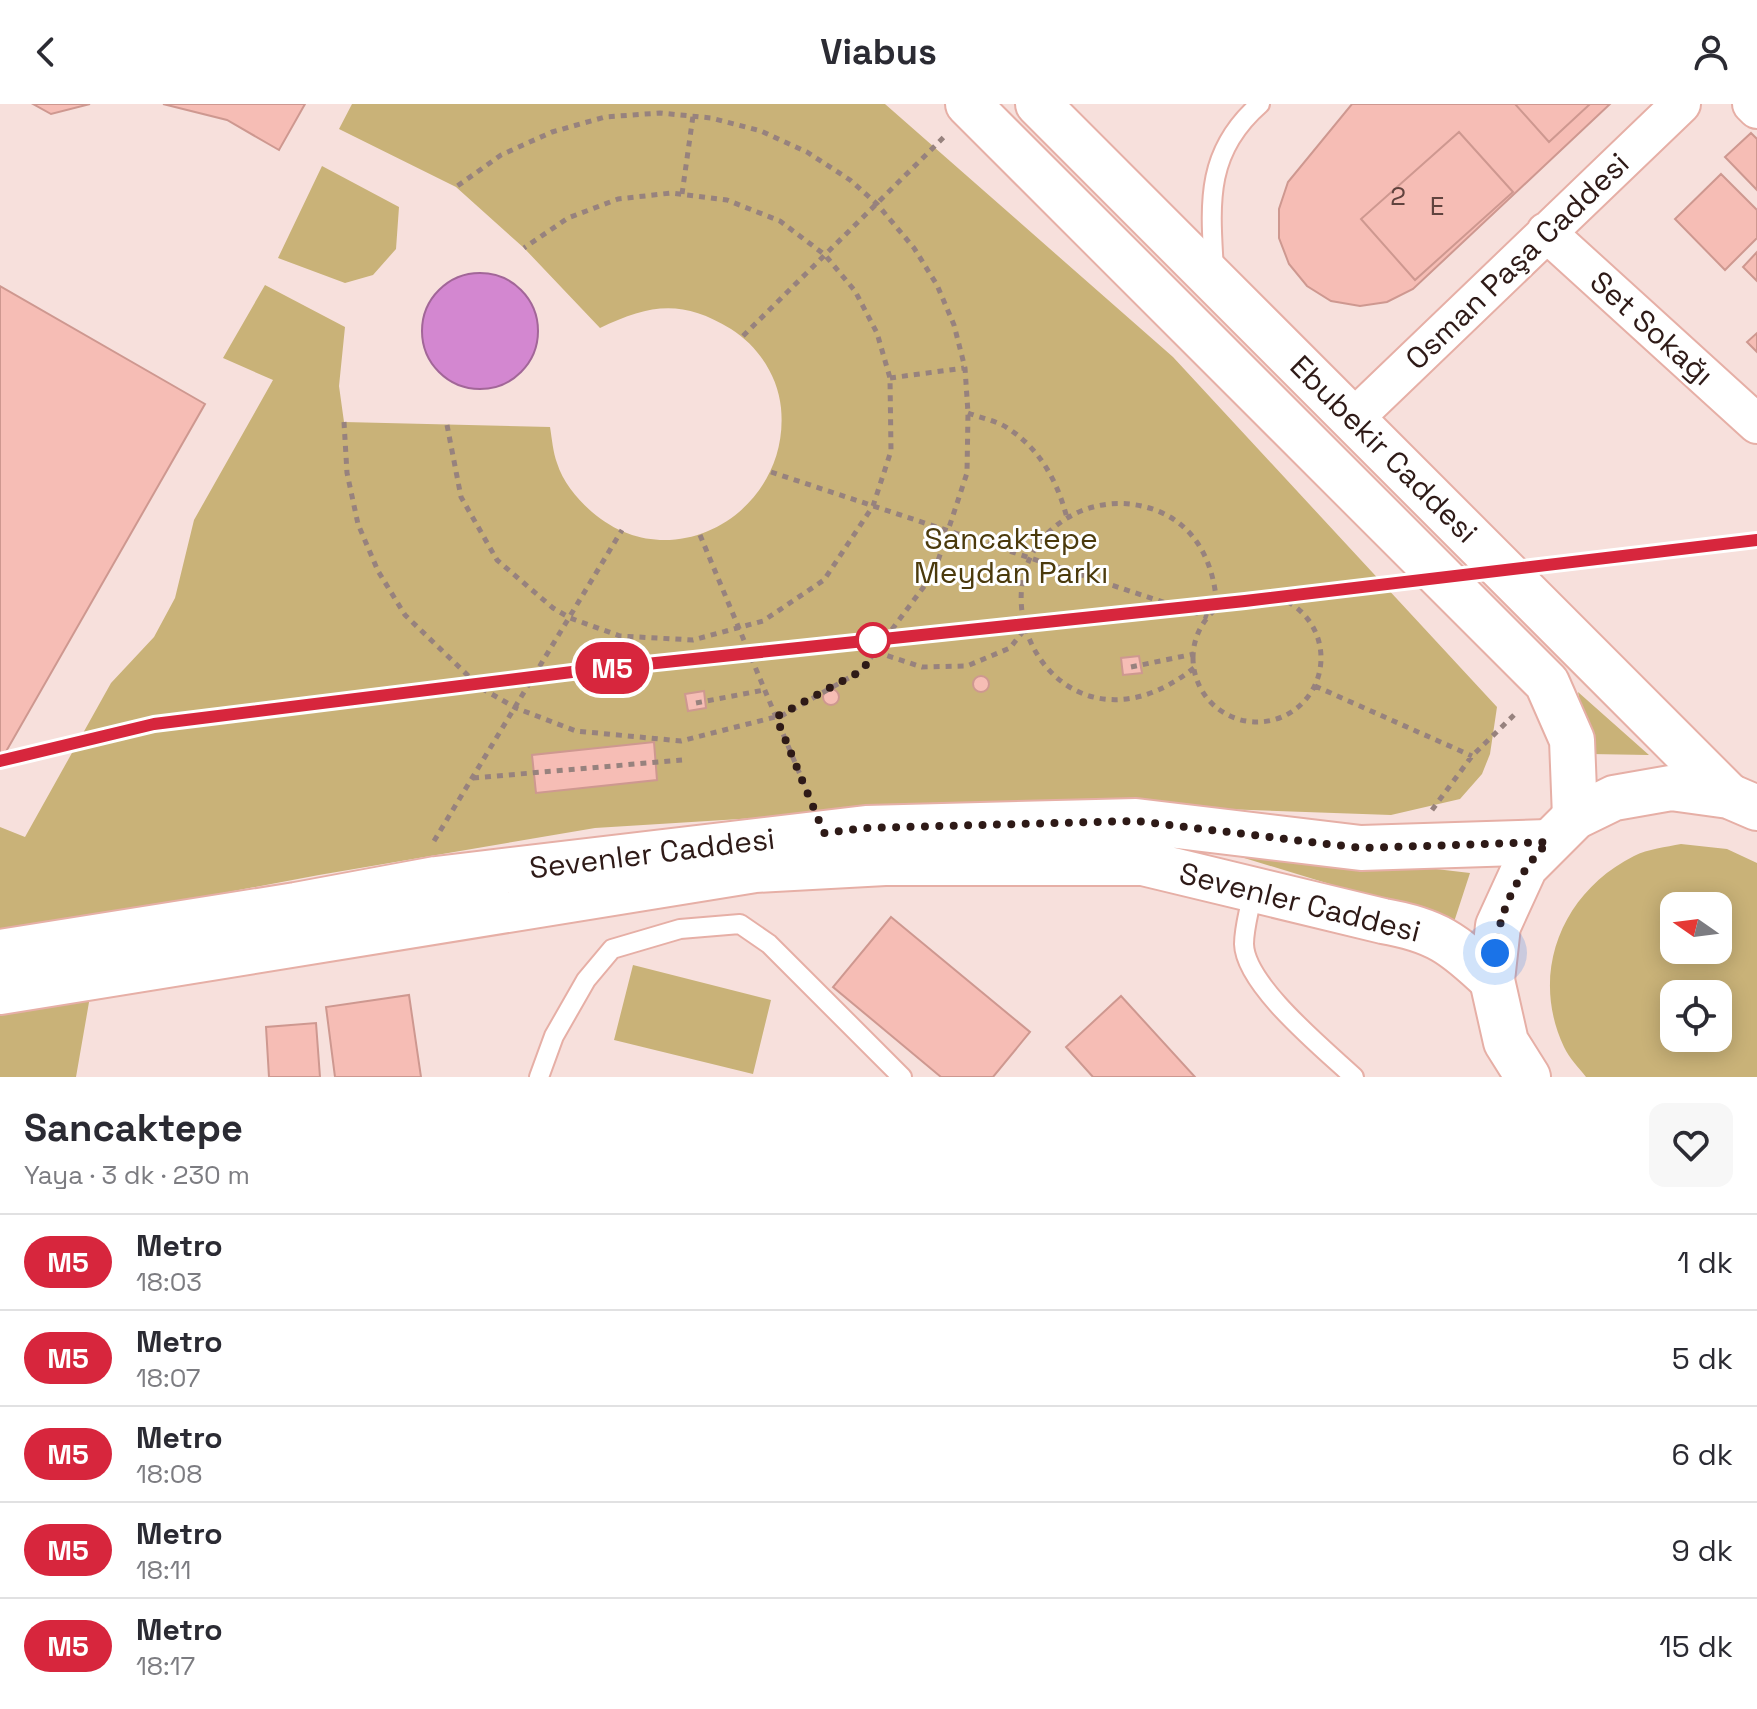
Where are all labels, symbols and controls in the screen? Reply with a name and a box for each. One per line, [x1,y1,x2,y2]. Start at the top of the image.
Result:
text: Viabus [820,29,937,75]
icon: back [24,30,68,74]
icon: person [1689,30,1733,74]
street label: Osman Paşa Caddesi [1397,144,1637,378]
house number: 2 [1390,179,1406,213]
house number: E [1430,189,1444,223]
street label: Set Sokağı [1582,262,1722,394]
street label: Ebubekir Caddesi [1282,347,1486,551]
park label: Sancaktepe Meydan Parkı [914,519,1108,592]
unlabelled marker [856,623,890,657]
line badge: M5 [576,642,648,694]
text: M5 [591,650,633,686]
street label: Sevenler Caddesi [527,819,777,887]
street label: Sevenler Caddesi [1175,853,1425,951]
north arrow [1660,892,1732,964]
map controls [1660,892,1732,1052]
your location [1475,933,1515,973]
button: locate [1660,980,1732,1052]
button: heart [1649,1103,1733,1187]
text: Sancaktepe [24,1104,243,1152]
text: Yaya · 3 dk · 230 m [24,1158,250,1192]
text: Metro [136,1226,223,1265]
text: 1 dk [1677,1243,1733,1282]
text: M5 [47,1244,89,1280]
text: 18:03 [136,1265,202,1299]
text: Metro [136,1322,223,1361]
text: 5 dk [1672,1339,1733,1378]
text: M5 [47,1340,89,1376]
text: 18:07 [136,1361,201,1395]
text: Metro [136,1418,223,1457]
text: 6 dk [1671,1435,1733,1474]
text: M5 [47,1436,89,1472]
text: 18:08 [136,1457,203,1491]
text: Metro [136,1514,223,1553]
text: 9 dk [1671,1531,1733,1570]
text: M5 [47,1532,89,1568]
text: 18:11 [136,1553,191,1587]
text: Metro [136,1610,223,1649]
text: 15 dk [1659,1627,1733,1666]
text: M5 [47,1628,89,1664]
text: 18:17 [136,1649,195,1683]

